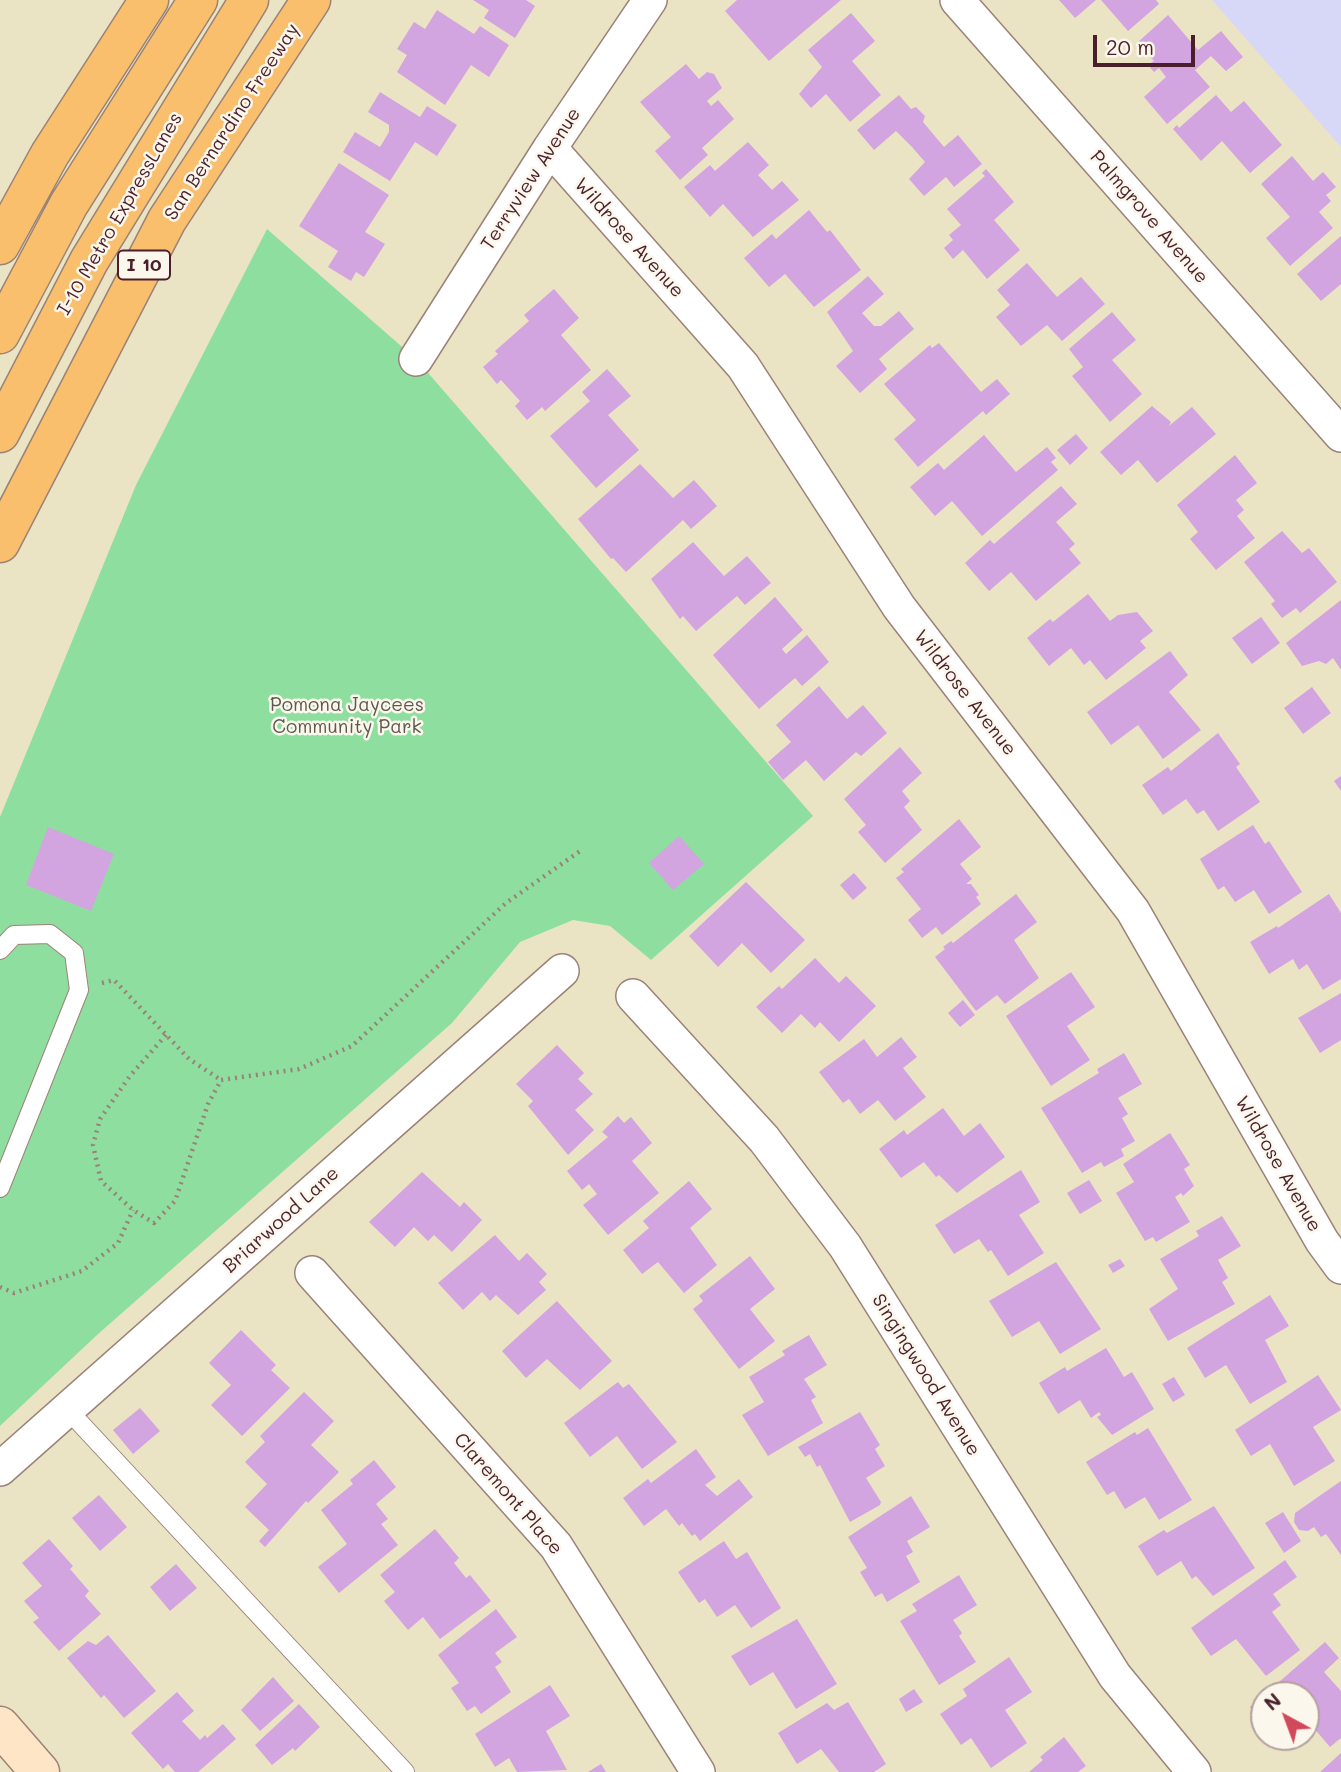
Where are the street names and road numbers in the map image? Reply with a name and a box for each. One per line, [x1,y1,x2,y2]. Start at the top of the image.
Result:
street label: San Bernardino Freeway [160,19,304,225]
street label: Terryview Avenue [476,103,586,255]
street label: I-10 Metro ExpressLanes [53,109,187,319]
street label: Palmgrove Avenue [1085,146,1213,288]
street label: Wildrose Avenue [569,174,689,302]
road number: I 10 [118,250,170,279]
street label: Wildrose Avenue [909,626,1021,760]
street label: Wildrose Avenue [1230,1092,1326,1236]
street label: Briarwood Lane [218,1162,344,1278]
street label: Singingwood Avenue [867,1290,985,1460]
street label: Claremont Place [449,1428,567,1560]

